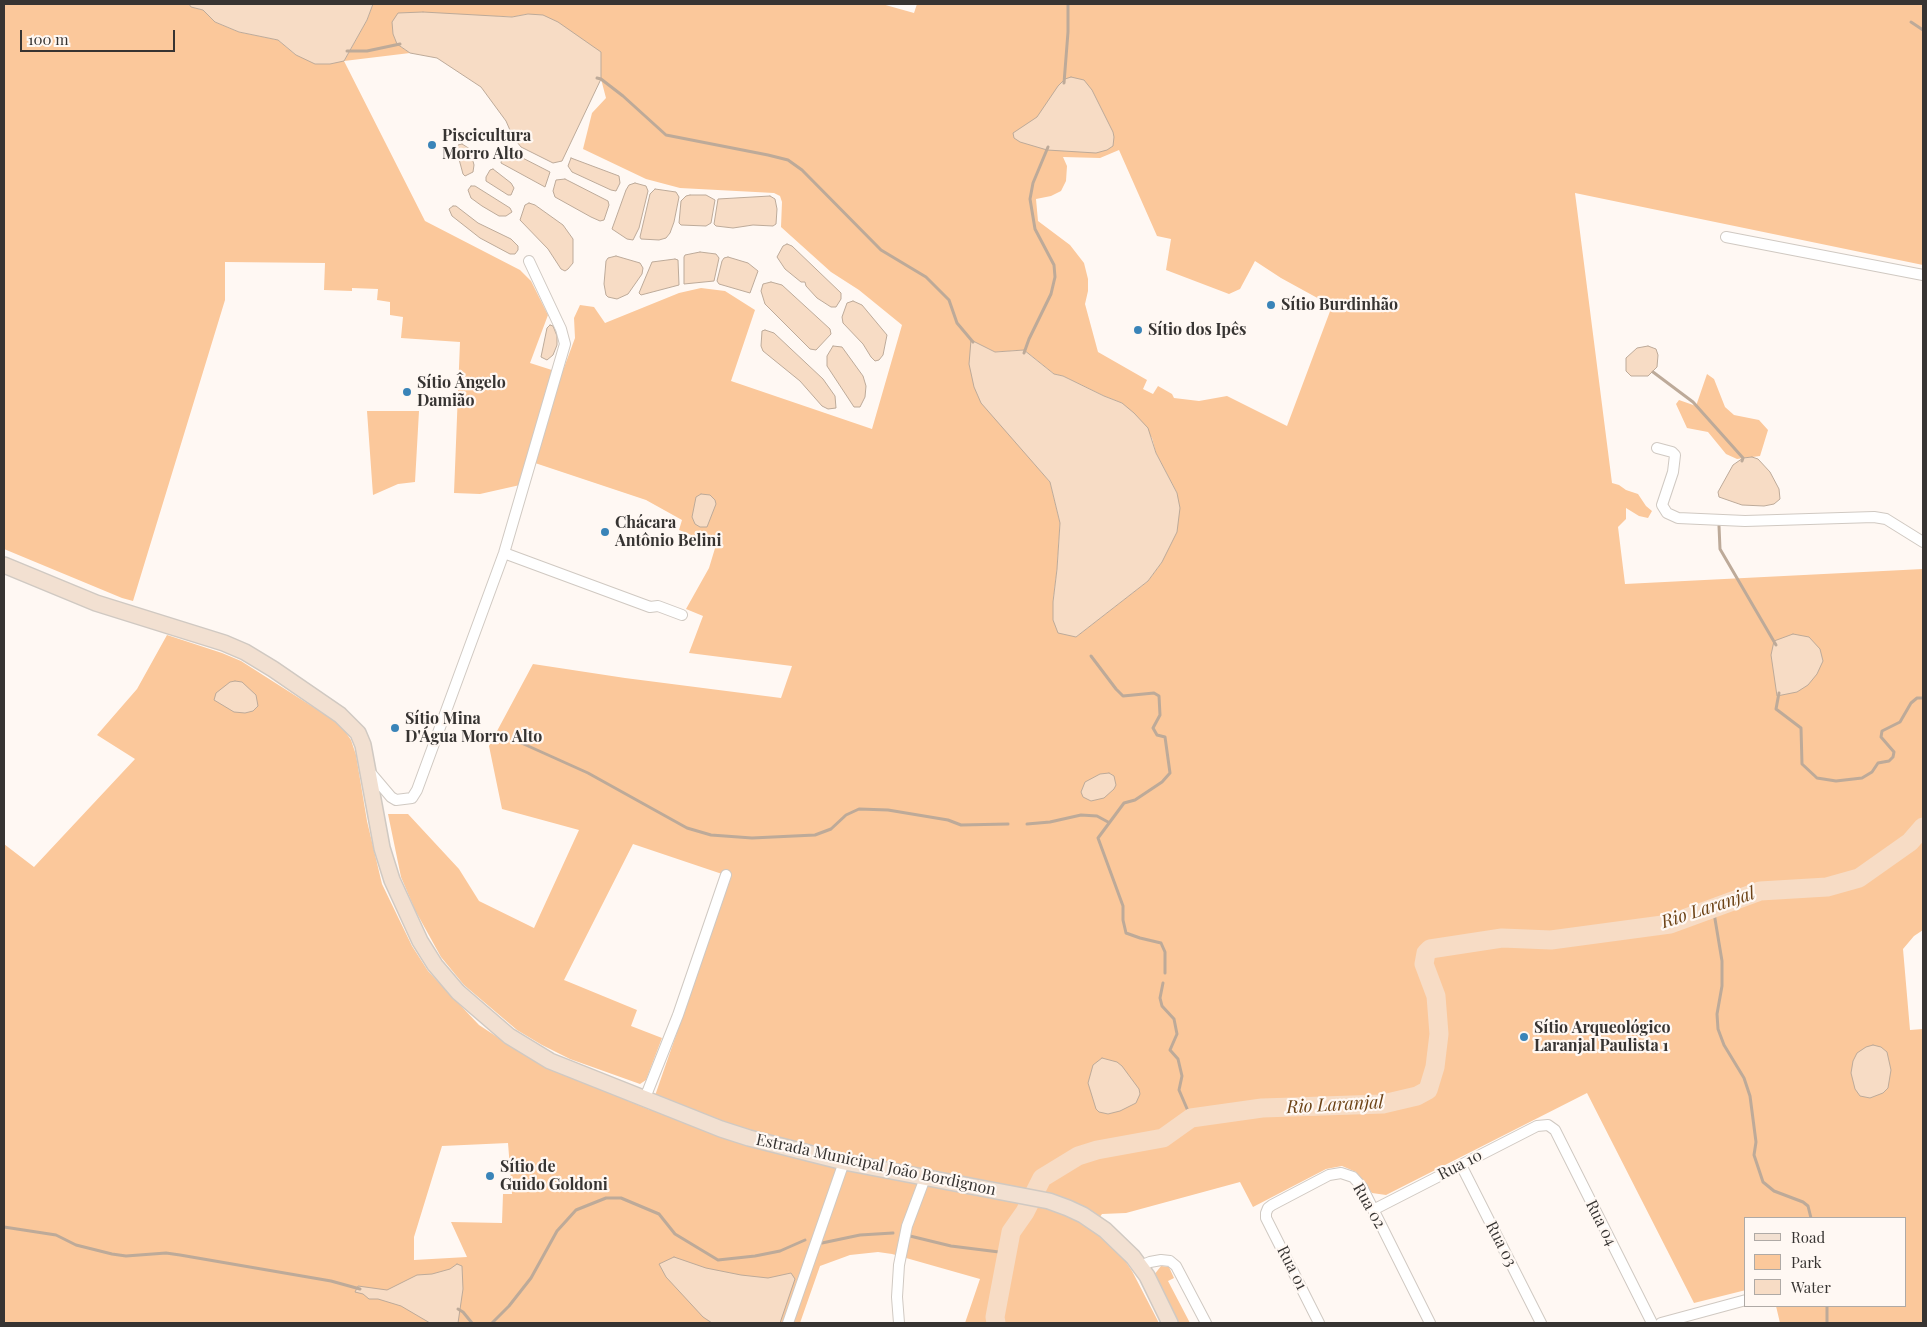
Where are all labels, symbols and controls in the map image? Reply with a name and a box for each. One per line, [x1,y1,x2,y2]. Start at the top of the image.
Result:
scale bar [22,20,178,52]
text: 100 m [28,29,69,49]
place label: Piscicultura Morro Alto [442,126,531,164]
marker: Piscicultura Morro Alto [426,139,438,151]
place label: Sítio Burdinhão [1281,295,1398,315]
marker: Sítio Burdinhão [1265,299,1277,311]
place label: Sítio dos Ipês [1148,320,1246,340]
marker: Sítio dos Ipês [1132,324,1144,336]
place label: Sítio Ângelo Damião [417,373,506,411]
marker: Sítio Ângelo Damião [401,386,413,398]
place label: Chácara Antônio Belini [615,513,721,551]
marker: Chácara Antônio Belini [599,526,611,538]
place label: Sítio Mina D'Água Morro Alto [405,709,542,747]
marker: Sítio Mina D'Água Morro Alto [389,722,401,734]
water label: Rio Laranjal [1658,883,1758,933]
place label: Sítio Arqueológico Laranjal Paulista 1 [1534,1018,1670,1056]
marker: Sítio Arqueológico Laranjal Paulista 1 [1518,1031,1530,1043]
water label: Rio Laranjal [1286,1092,1384,1118]
street label: Estrada Municipal João Bordignon [754,1130,998,1200]
street label: Rua 10 [1435,1146,1485,1184]
place label: Sítio de Guido Goldoni [500,1157,608,1195]
marker: Sítio de Guido Goldoni [484,1170,496,1182]
street label: Rua 02 [1348,1180,1390,1232]
street label: Rua 04 [1581,1197,1621,1249]
legend [1744,1217,1907,1307]
street label: Rua 03 [1481,1218,1521,1270]
text: Road [1791,1227,1825,1247]
street label: Rua 01 [1273,1243,1311,1293]
text: Park [1791,1252,1822,1272]
text: Water [1791,1277,1831,1297]

